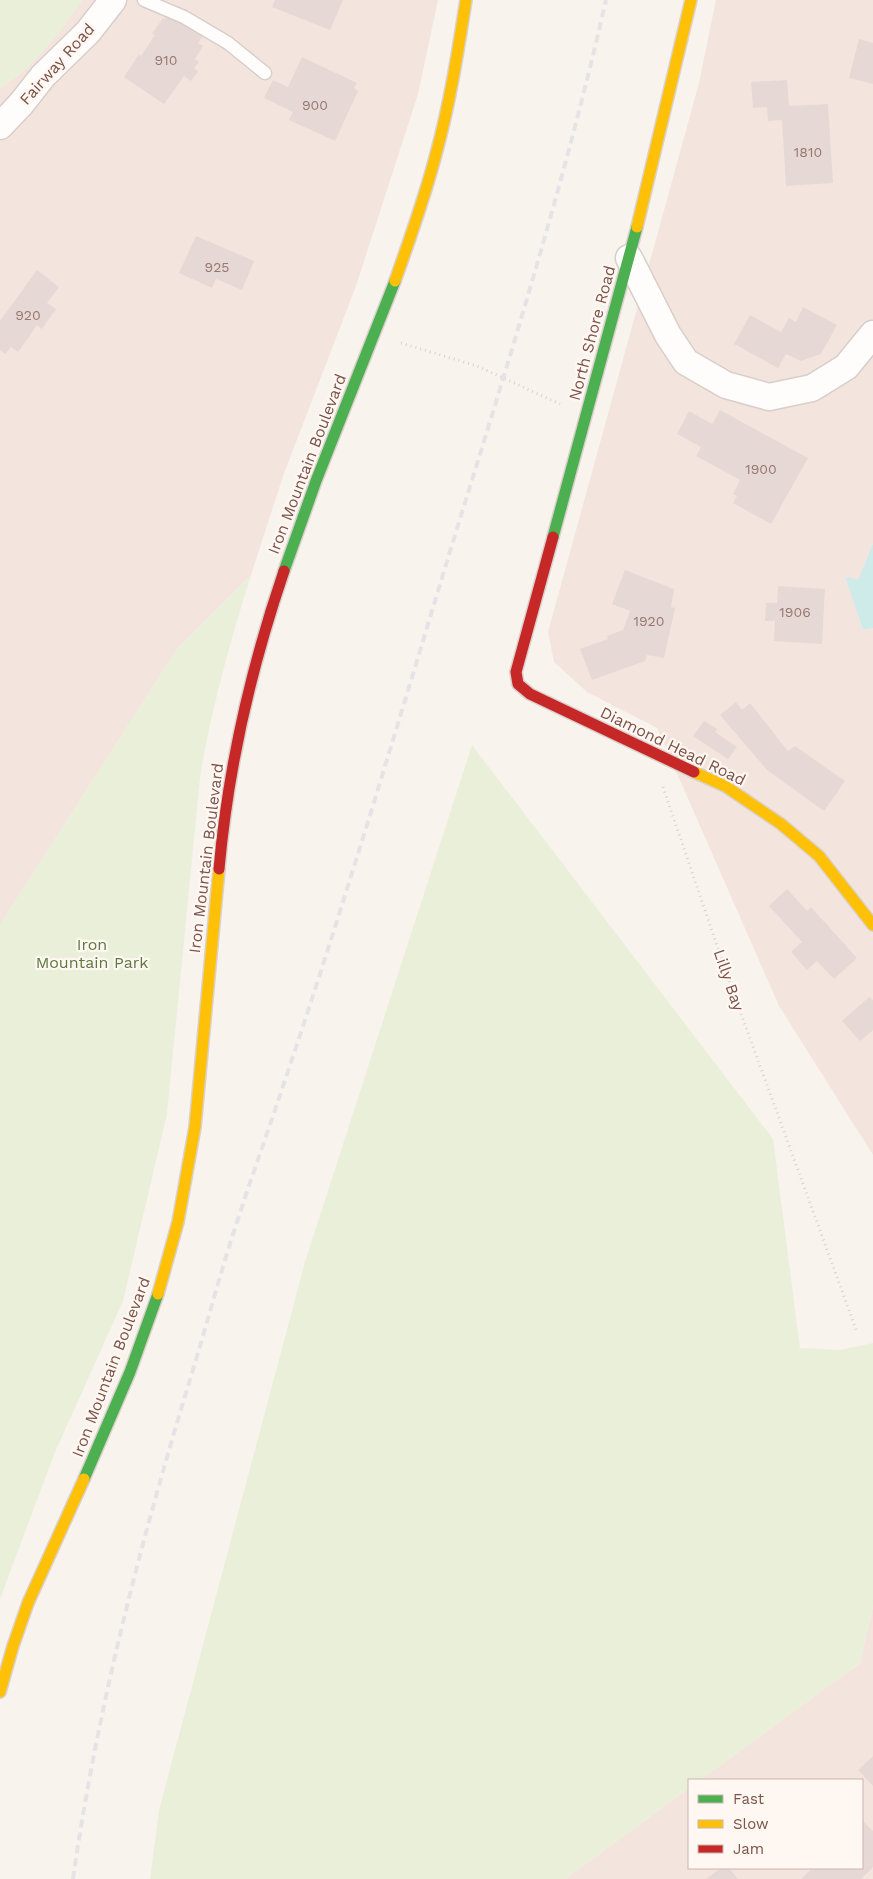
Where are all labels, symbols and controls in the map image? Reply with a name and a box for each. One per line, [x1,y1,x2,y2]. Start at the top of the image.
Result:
street label: Fairway Road [15,19,99,109]
house number: 910 [155,52,177,68]
house number: 900 [302,97,328,113]
house number: 1810 [794,144,822,160]
house number: 925 [205,259,229,275]
street label: North Shore Road [565,263,619,403]
house number: 920 [15,307,41,323]
street label: Iron Mountain Boulevard [264,371,350,557]
house number: 1900 [745,461,777,477]
house number: 1906 [779,604,811,620]
house number: 1920 [634,613,664,629]
street label: Diamond Head Road [597,703,749,789]
street label: Iron Mountain Boulevard [185,762,227,954]
park label: Iron Mountain Park [36,935,148,972]
street label: Lilly Bay [710,947,749,1014]
street label: Iron Mountain Boulevard [68,1274,154,1460]
legend [688,1779,863,1869]
text: Fast [733,1790,765,1808]
text: Slow [733,1815,769,1833]
text: Jam [733,1840,764,1858]

